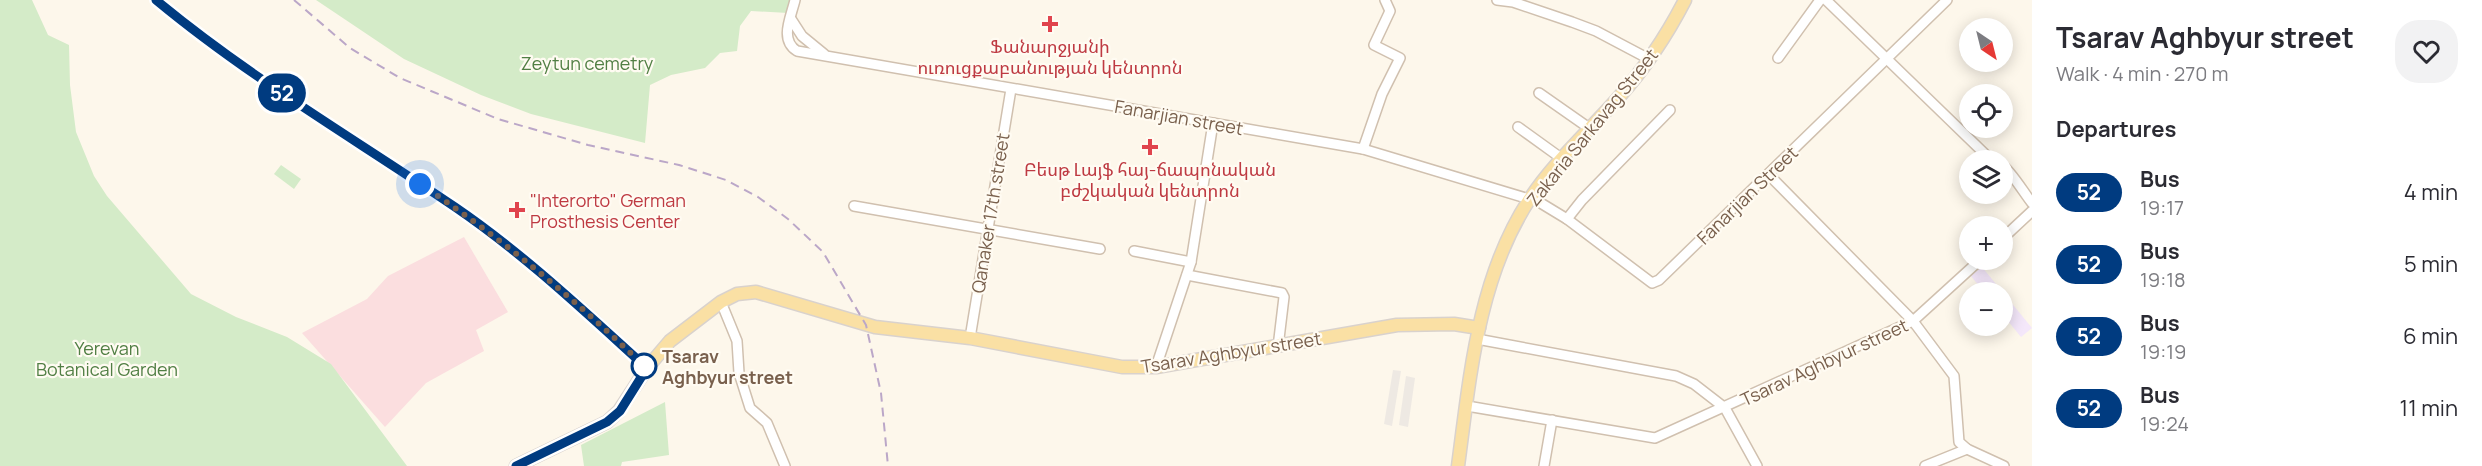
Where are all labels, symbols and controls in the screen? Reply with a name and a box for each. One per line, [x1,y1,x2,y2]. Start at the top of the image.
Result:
marker: Ֆանարջյանի ուռուցքաբանության կենտրոն [1041,15,1059,33]
north arrow [1959,18,2013,72]
map controls [1959,18,2013,336]
text: Tsarav Aghbyur street [2056,18,2354,56]
button: heart [2395,20,2458,83]
place label: Ֆանարջյանի ուռուցքաբանության կենտրոն [917,34,1183,79]
street label: Zakaria Sarkavag Street [1521,43,1663,211]
park label: Zeytun cemetry [521,51,654,75]
text: Walk · 4 min · 270 m [2056,60,2228,87]
line badge: 52 [255,74,309,112]
text: 52 [270,79,294,107]
button: locate [1959,84,2013,138]
street label: Fanarjian street [1113,94,1245,140]
text: Departures [2056,114,2176,144]
street label: Qanaker 17th street [965,131,1015,295]
marker: Բեսթ Լայֆ հայ-ճապոնական բժշկական կենտրոն [1141,138,1159,156]
street label: Fanarjian Street [1691,141,1803,249]
button: layers [1959,150,2013,204]
place label: Բեսթ Լայֆ հայ-ճապոնական բժշկական կենտրոն [1024,157,1276,202]
text: Bus [2140,164,2180,194]
your location [405,169,435,199]
text: 4 min [2404,177,2458,207]
text: 52 [2077,178,2101,206]
place label: "Interorto" German Prosthesis Center [530,188,686,233]
text: 19:17 [2140,194,2184,221]
marker: "Interorto" German Prosthesis Center [508,201,526,219]
button: + [1959,216,2013,270]
text: Bus [2140,236,2180,266]
text: 5 min [2404,249,2458,279]
text: 52 [2077,250,2101,278]
text: 19:18 [2140,266,2186,293]
button: − [1959,282,2013,336]
text: Bus [2140,308,2180,338]
street label: Tsarav Aghbyur street [1736,313,1912,411]
text: 6 min [2403,321,2458,351]
text: 52 [2077,322,2101,350]
street label: Tsarav Aghbyur street [1139,326,1323,378]
park label: Yerevan Botanical Garden [36,336,178,381]
text: 19:19 [2140,338,2186,365]
place label: Tsarav Aghbyur street [662,344,793,389]
marker: Tsarav Aghbyur street [631,353,657,379]
text: Bus [2140,380,2180,410]
text: 11 min [2400,393,2458,423]
text: 52 [2077,394,2101,422]
text: 19:24 [2140,410,2189,437]

